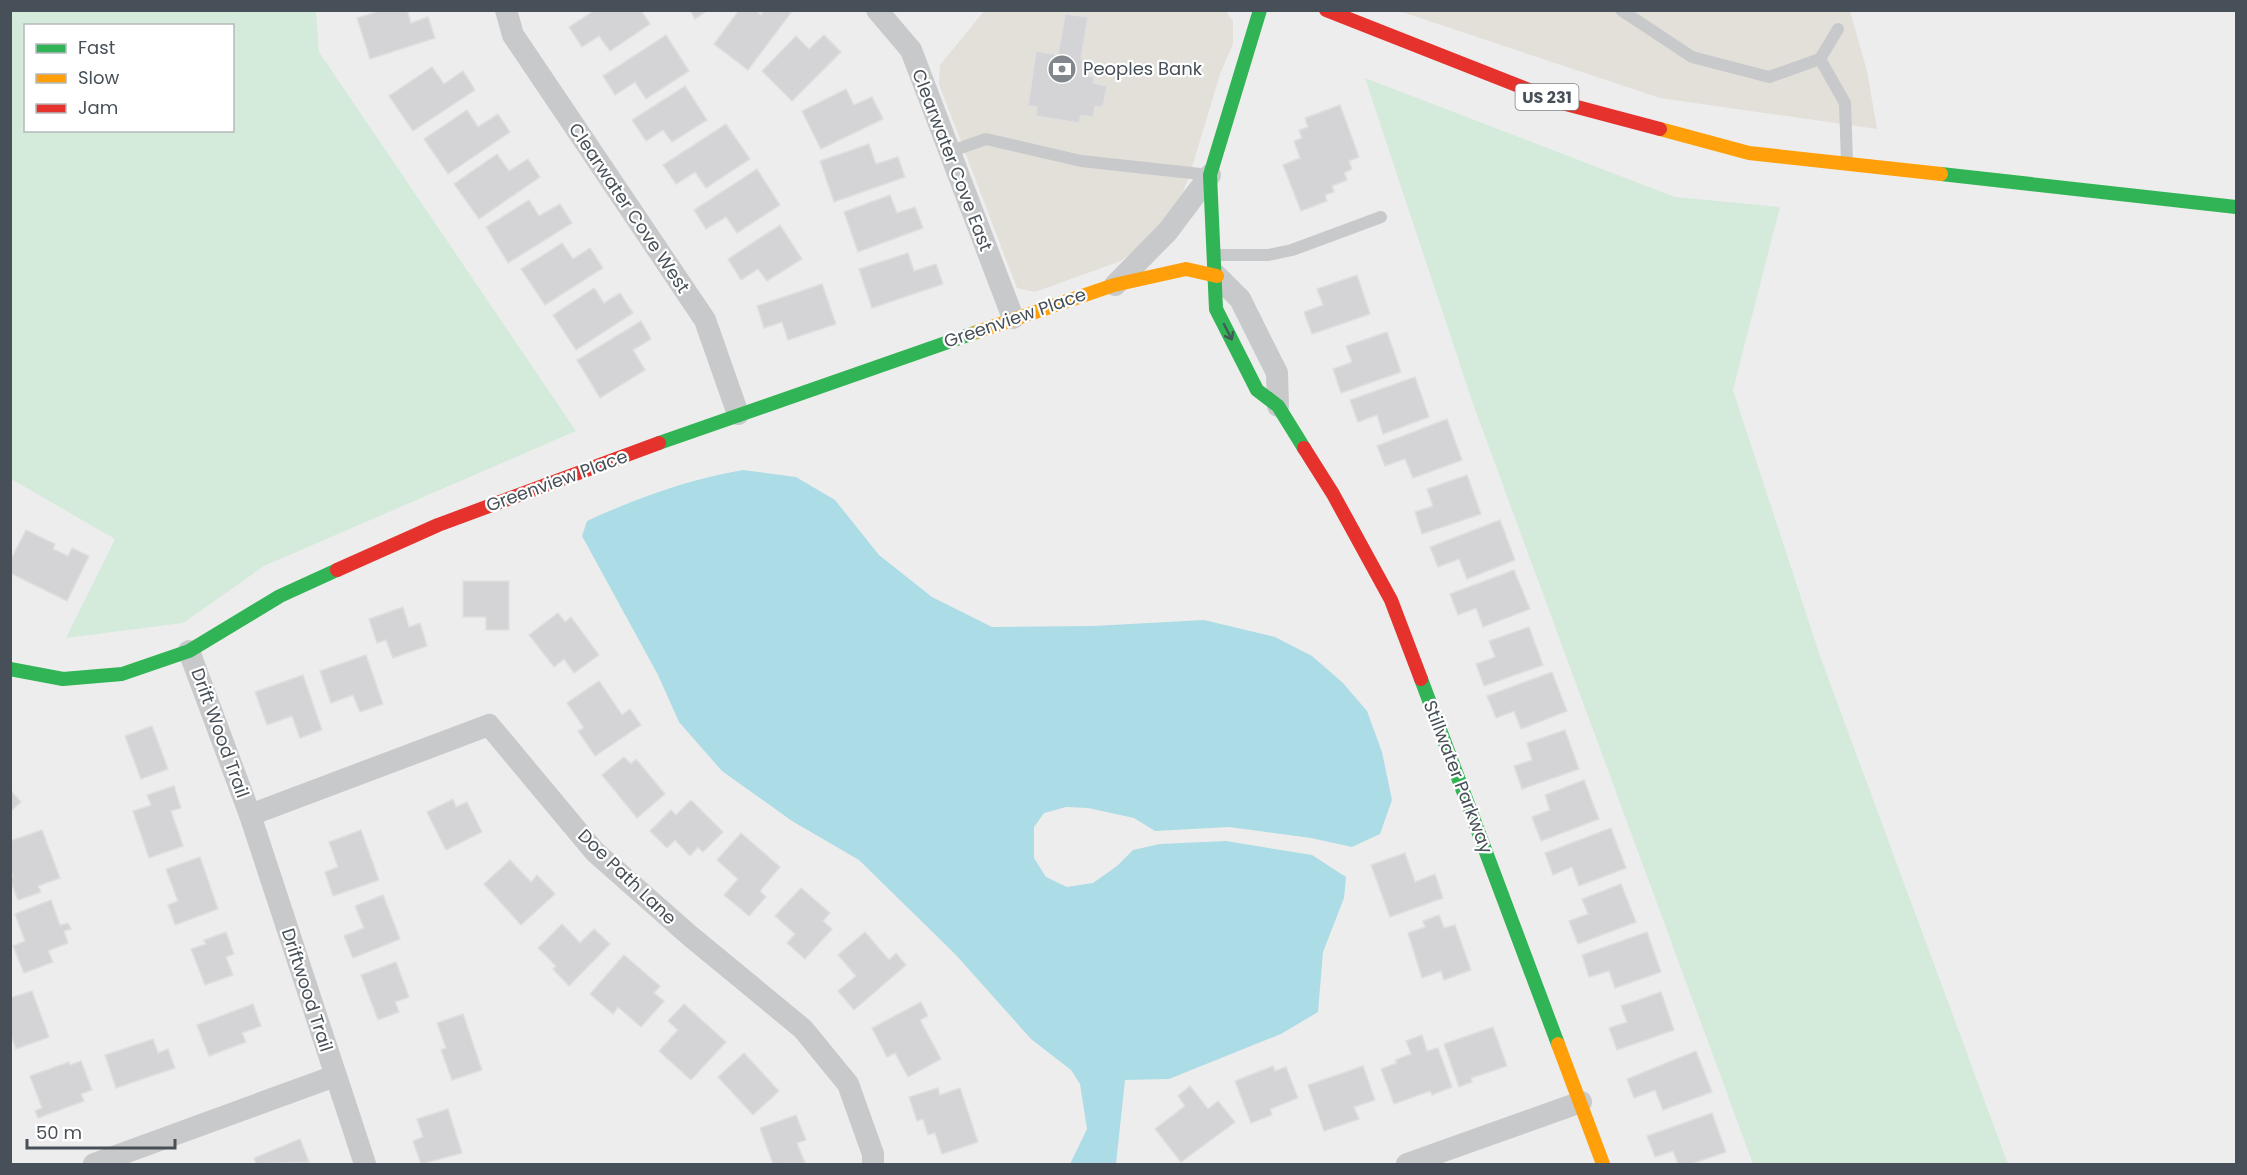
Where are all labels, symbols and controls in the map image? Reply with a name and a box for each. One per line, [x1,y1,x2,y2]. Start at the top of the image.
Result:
legend [24,24,234,132]
text: Fast [78,35,115,60]
bank icon: Peoples Bank [1046,53,1078,85]
place label: Peoples Bank [1083,56,1203,81]
text: Slow [78,65,120,90]
street label: Clearwater Cove East [906,65,999,255]
road number: US 231 [1516,84,1578,110]
text: Jam [78,95,118,120]
street label: Clearwater Cove West [563,118,696,298]
street label: Greenview Place [940,281,1089,354]
one-way arrow [1222,322,1234,340]
street label: Greenview Place [483,443,631,518]
street label: Drift Wood Trail [185,665,256,801]
street label: Stillwater Parkway [1418,697,1499,857]
street label: Doe Path Lane [573,823,682,930]
street label: Driftwood Trail [276,925,339,1055]
scale bar [27,1112,176,1150]
text: 50 m [36,1120,82,1145]

